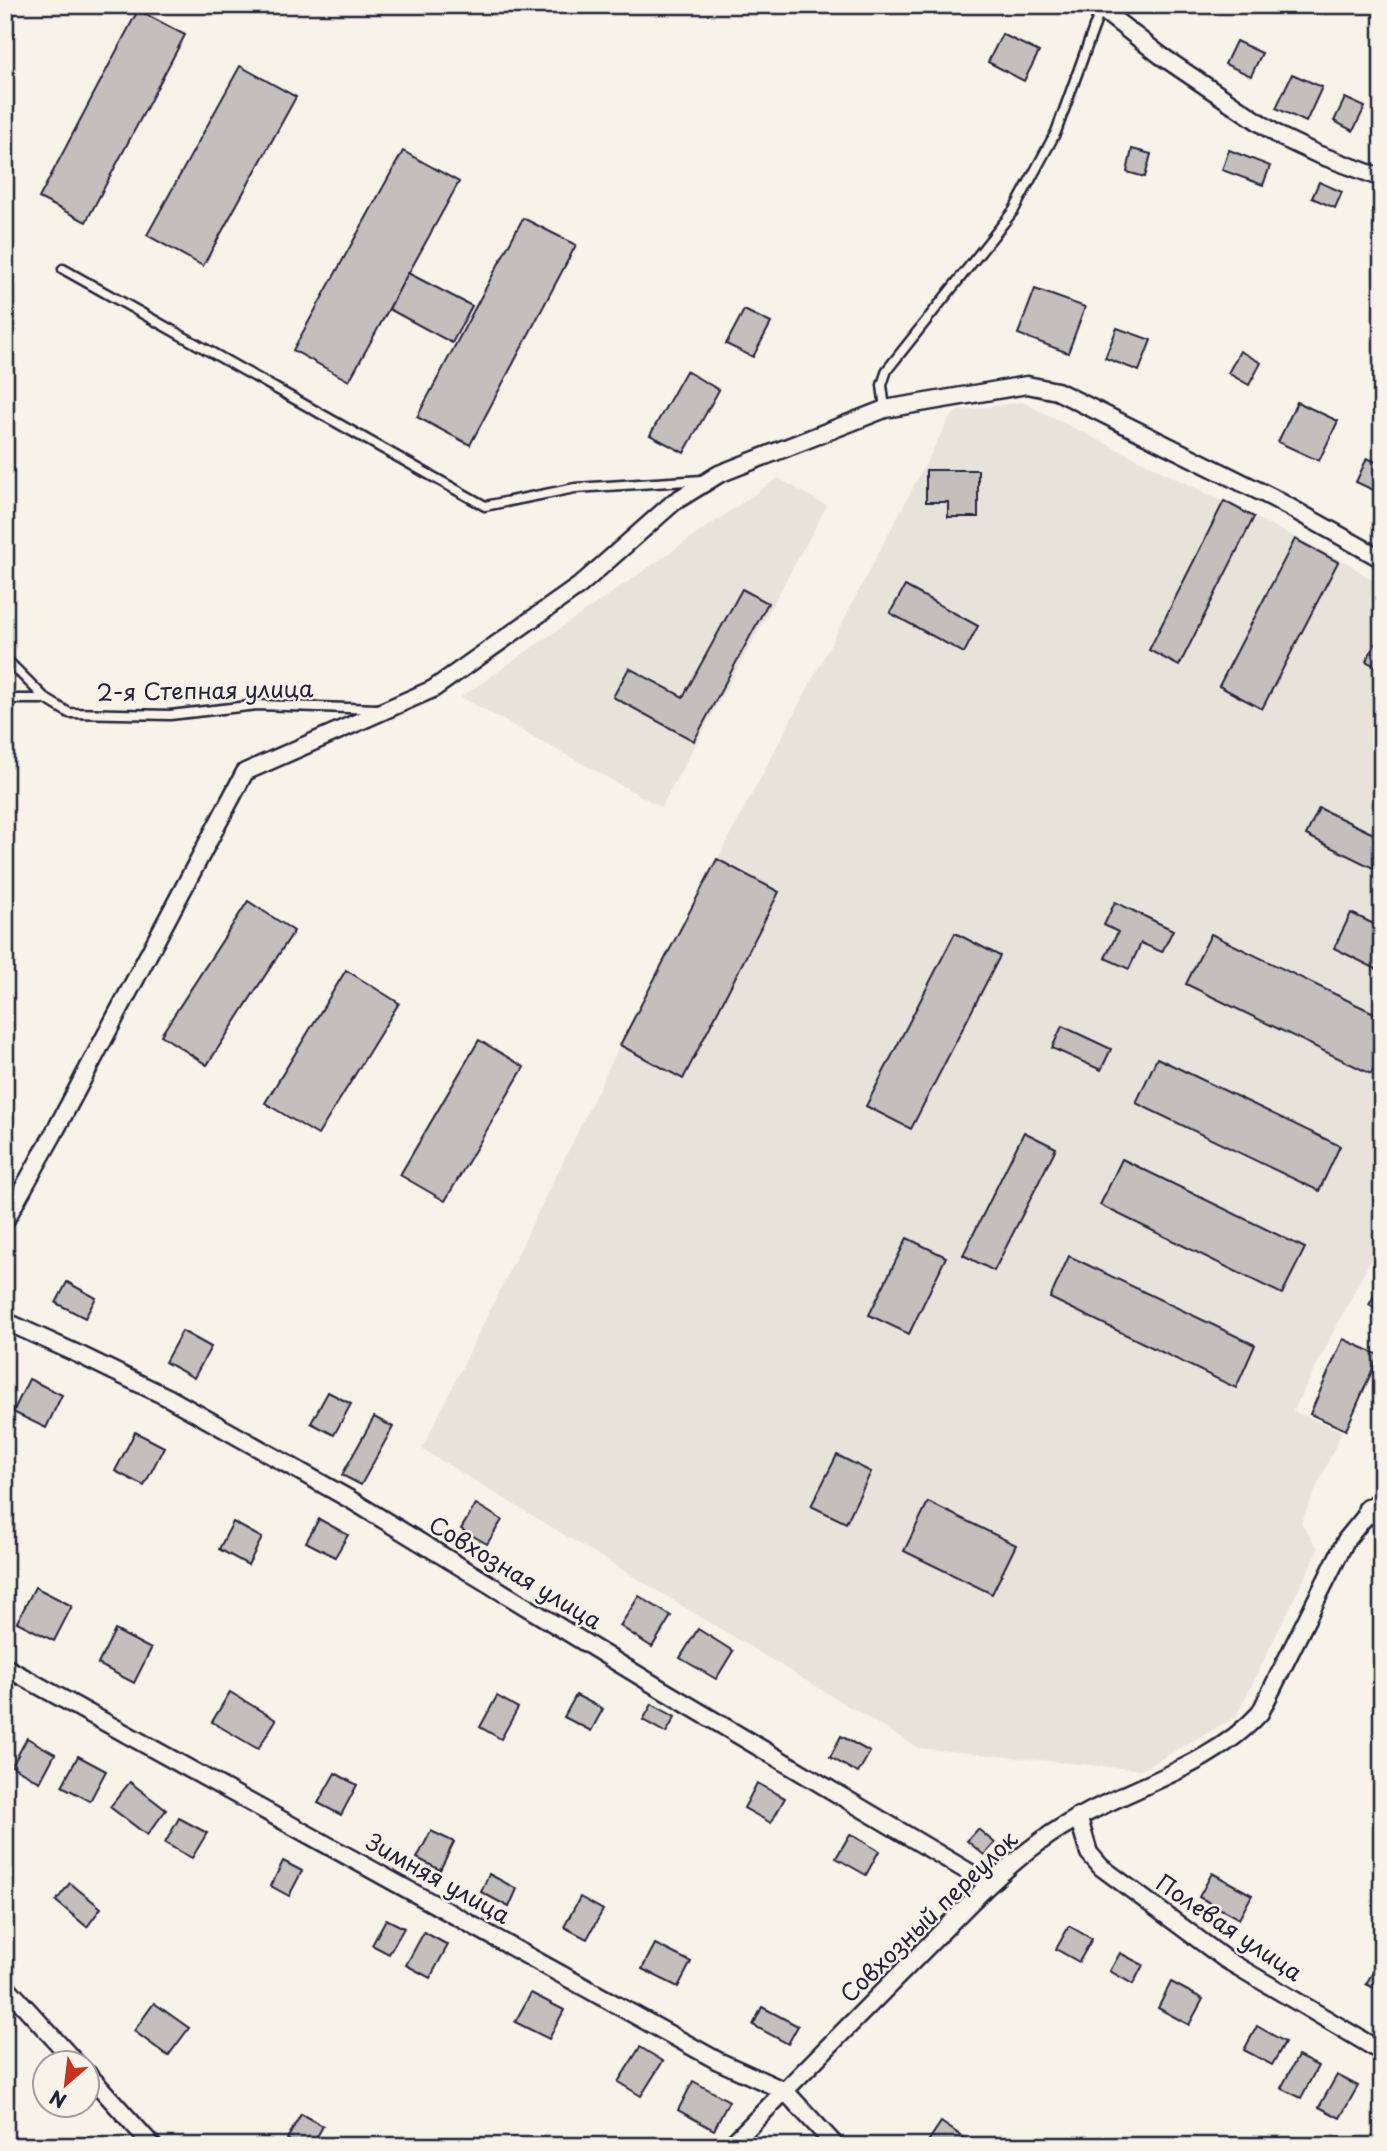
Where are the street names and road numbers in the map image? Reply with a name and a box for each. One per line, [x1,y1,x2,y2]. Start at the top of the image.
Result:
street label: 2-я Степная улица [96,670,314,709]
street label: Совхозная улица [423,1506,609,1638]
street label: Совхозный переулок [831,1821,1025,2010]
street label: Зимняя улица [360,1824,518,1932]
street label: Полевая улица [1149,1865,1311,1989]

